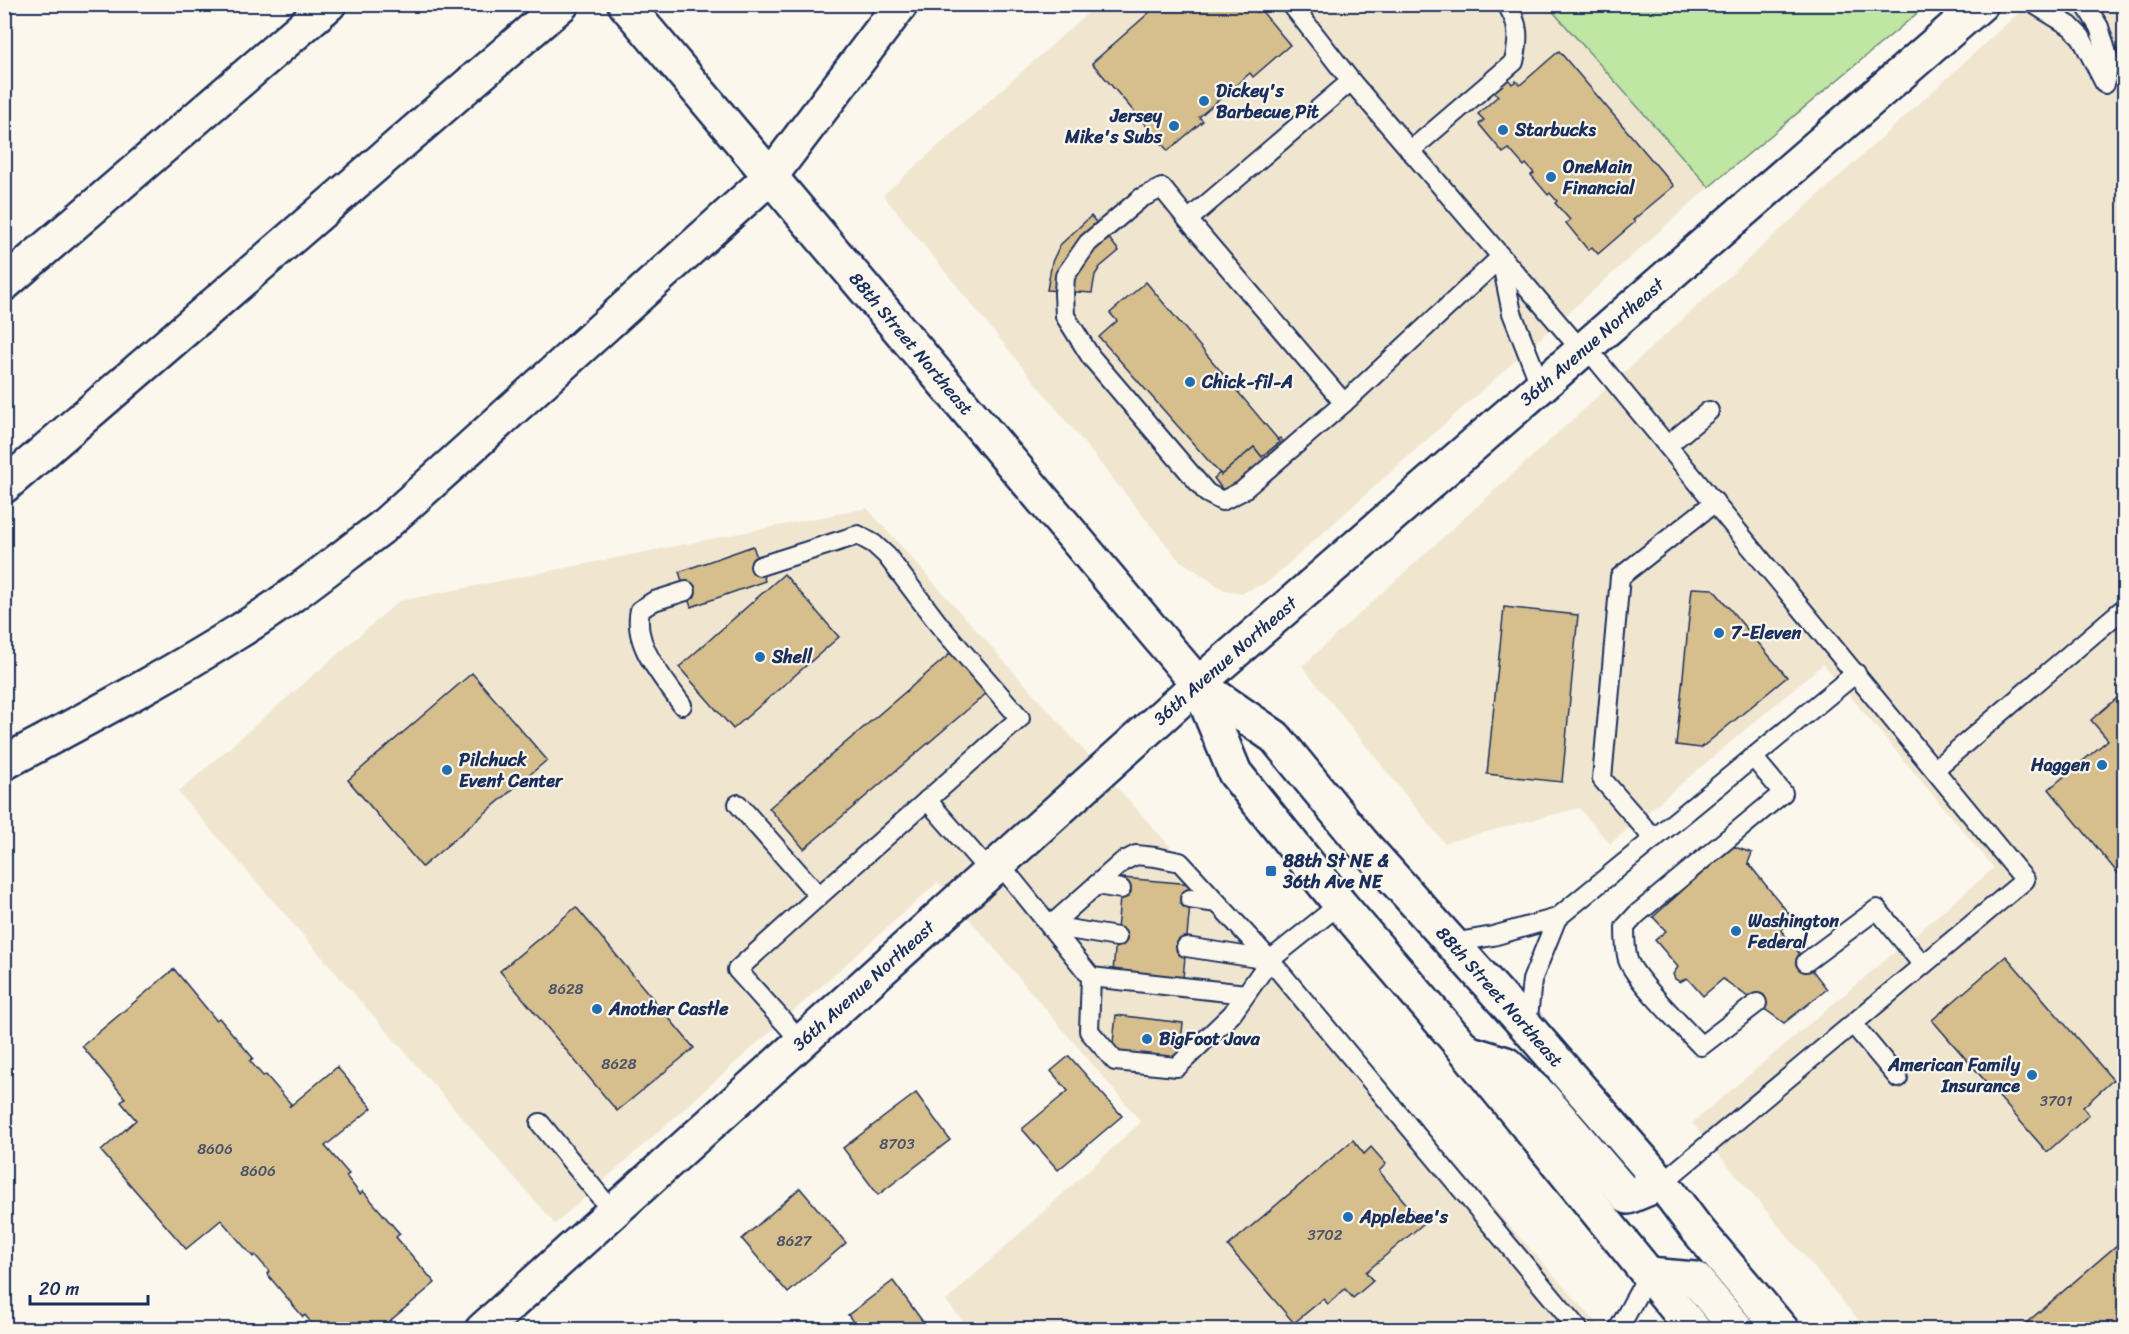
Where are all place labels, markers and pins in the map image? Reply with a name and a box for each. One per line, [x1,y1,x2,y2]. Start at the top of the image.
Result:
place label: Dickey's Barbecue Pit [1216,75,1319,128]
marker: Dickey's Barbecue Pit [1197,94,1211,108]
place label: Jersey Mike's Subs [1064,100,1163,153]
place label: Starbucks [1514,114,1596,146]
marker: Jersey Mike's Subs [1167,119,1181,133]
marker: Starbucks [1496,123,1510,137]
place label: OneMain Financial [1562,151,1635,204]
marker: OneMain Financial [1544,170,1558,184]
place label: Chick-fil-A [1201,366,1293,398]
marker: Chick-fil-A [1183,375,1197,389]
place label: 7-Eleven [1731,617,1802,649]
marker: 7-Eleven [1712,626,1726,640]
place label: Shell [771,641,813,673]
marker: Shell [753,650,767,664]
place label: Pilchuck Event Center [459,744,564,797]
place label: Haggen [2030,749,2090,781]
marker: Haggen [2095,758,2109,772]
marker: Pilchuck Event Center [440,763,454,777]
place label: 88th St NE & 36th Ave NE [1282,845,1389,898]
marker: 88th St NE & 36th Ave NE [1264,864,1278,878]
place label: Washington Federal [1747,905,1839,958]
marker: Washington Federal [1729,924,1743,938]
place label: Another Castle [608,993,729,1025]
marker: Another Castle [590,1002,604,1016]
place label: BigFoot Java [1159,1023,1261,1055]
marker: BigFoot Java [1140,1032,1154,1046]
place label: American Family Insurance [1887,1049,2021,1102]
marker: American Family Insurance [2025,1068,2039,1082]
place label: Applebee's [1359,1201,1449,1233]
marker: Applebee's [1341,1210,1355,1224]

